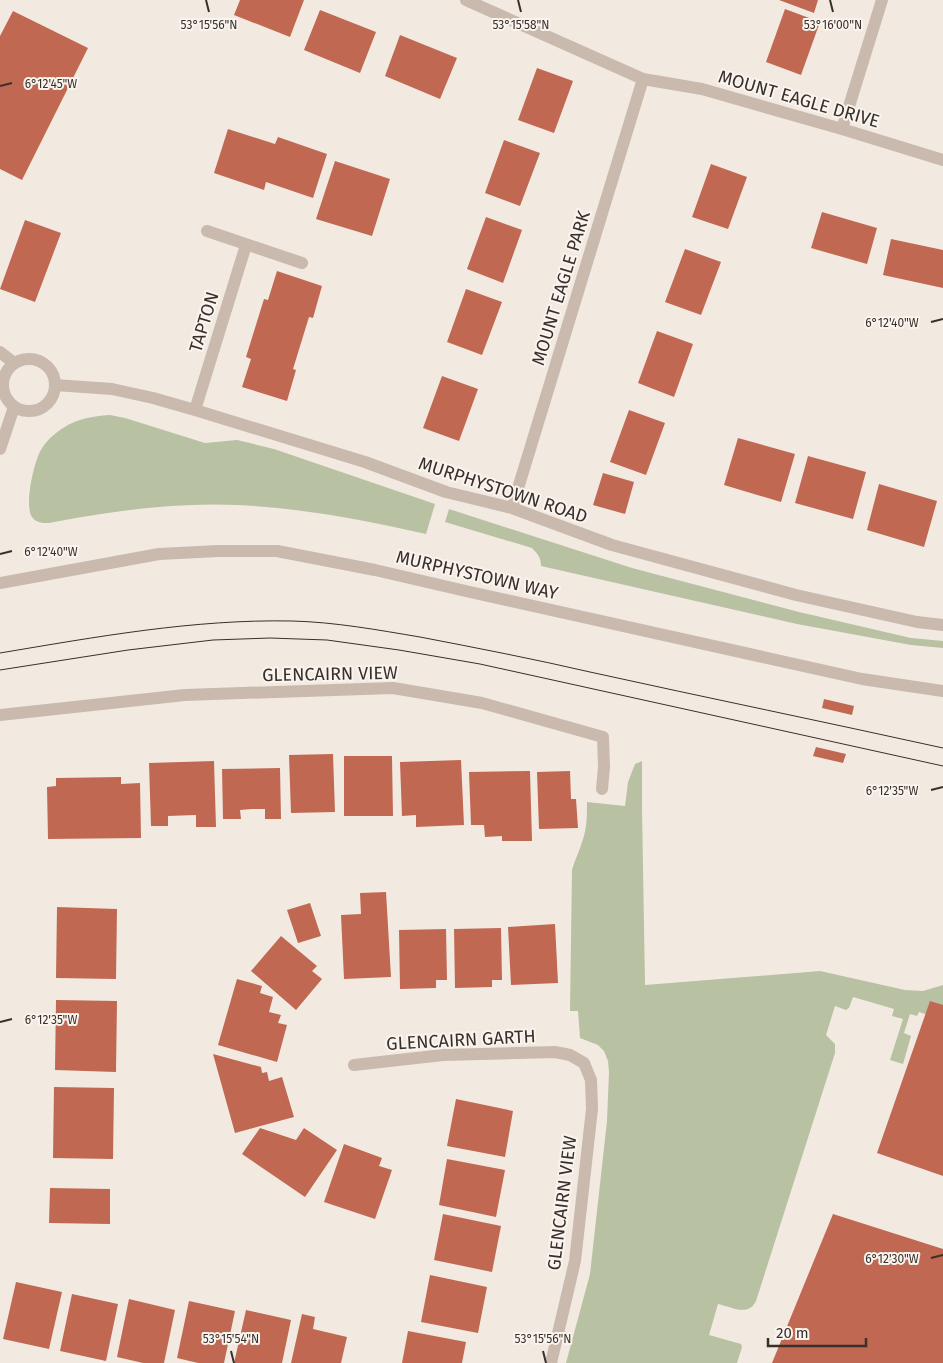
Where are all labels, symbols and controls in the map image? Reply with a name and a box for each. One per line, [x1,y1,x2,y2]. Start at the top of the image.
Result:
text: 53°15'56"N [181,18,237,32]
text: 53°15'58"N [492,18,550,32]
text: 53°16'00"N [804,18,862,32]
street label: MOUNT EAGLE DRIVE [716,65,882,133]
text: 6°12'45"W [25,77,77,91]
street label: MOUNT EAGLE PARK [527,208,595,368]
street label: TAPTON [184,289,224,355]
text: 6°12'40"W [865,316,919,330]
street label: MURPHYSTOWN ROAD [416,452,590,528]
text: 6°12'40"W [24,545,78,559]
street label: MURPHYSTOWN WAY [394,546,560,604]
street label: GLENCAIRN VIEW [262,662,398,686]
text: 6°12'35"W [866,784,918,798]
text: 6°12'35"W [25,1013,77,1027]
street label: GLENCAIRN GARTH [386,1025,536,1055]
street label: GLENCAIRN VIEW [543,1134,581,1272]
text: 6°12'30"W [865,1252,919,1266]
scale bar [768,1316,866,1348]
text: 20 m [776,1324,809,1342]
text: 53°15'54"N [203,1332,259,1346]
text: 53°15'56"N [515,1332,571,1346]

